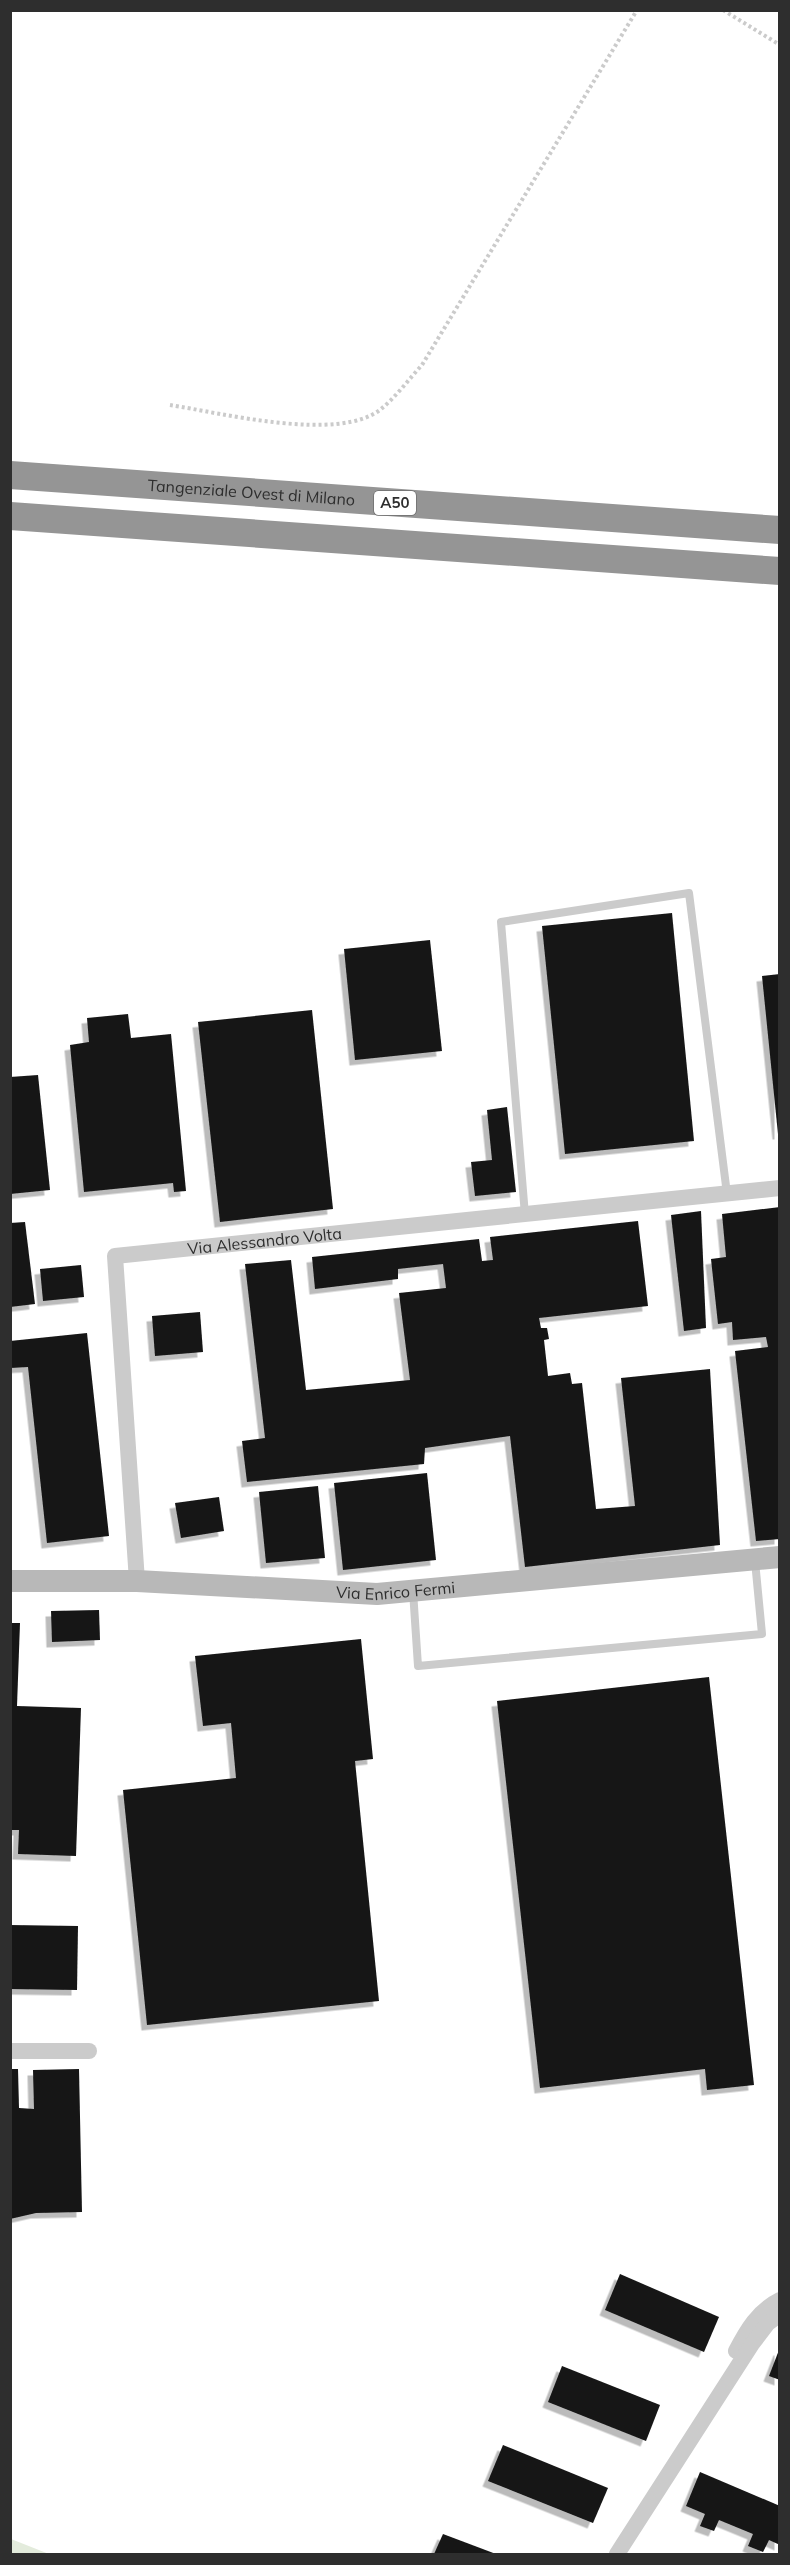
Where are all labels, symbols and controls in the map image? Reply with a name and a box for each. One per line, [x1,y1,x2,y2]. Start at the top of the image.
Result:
street label: Tangenziale Ovest di Milano [147,475,356,510]
road number: A50 [374,491,416,515]
street label: Via Alessandro Volta [186,1223,343,1259]
street label: Via Enrico Fermi [335,1577,456,1604]

